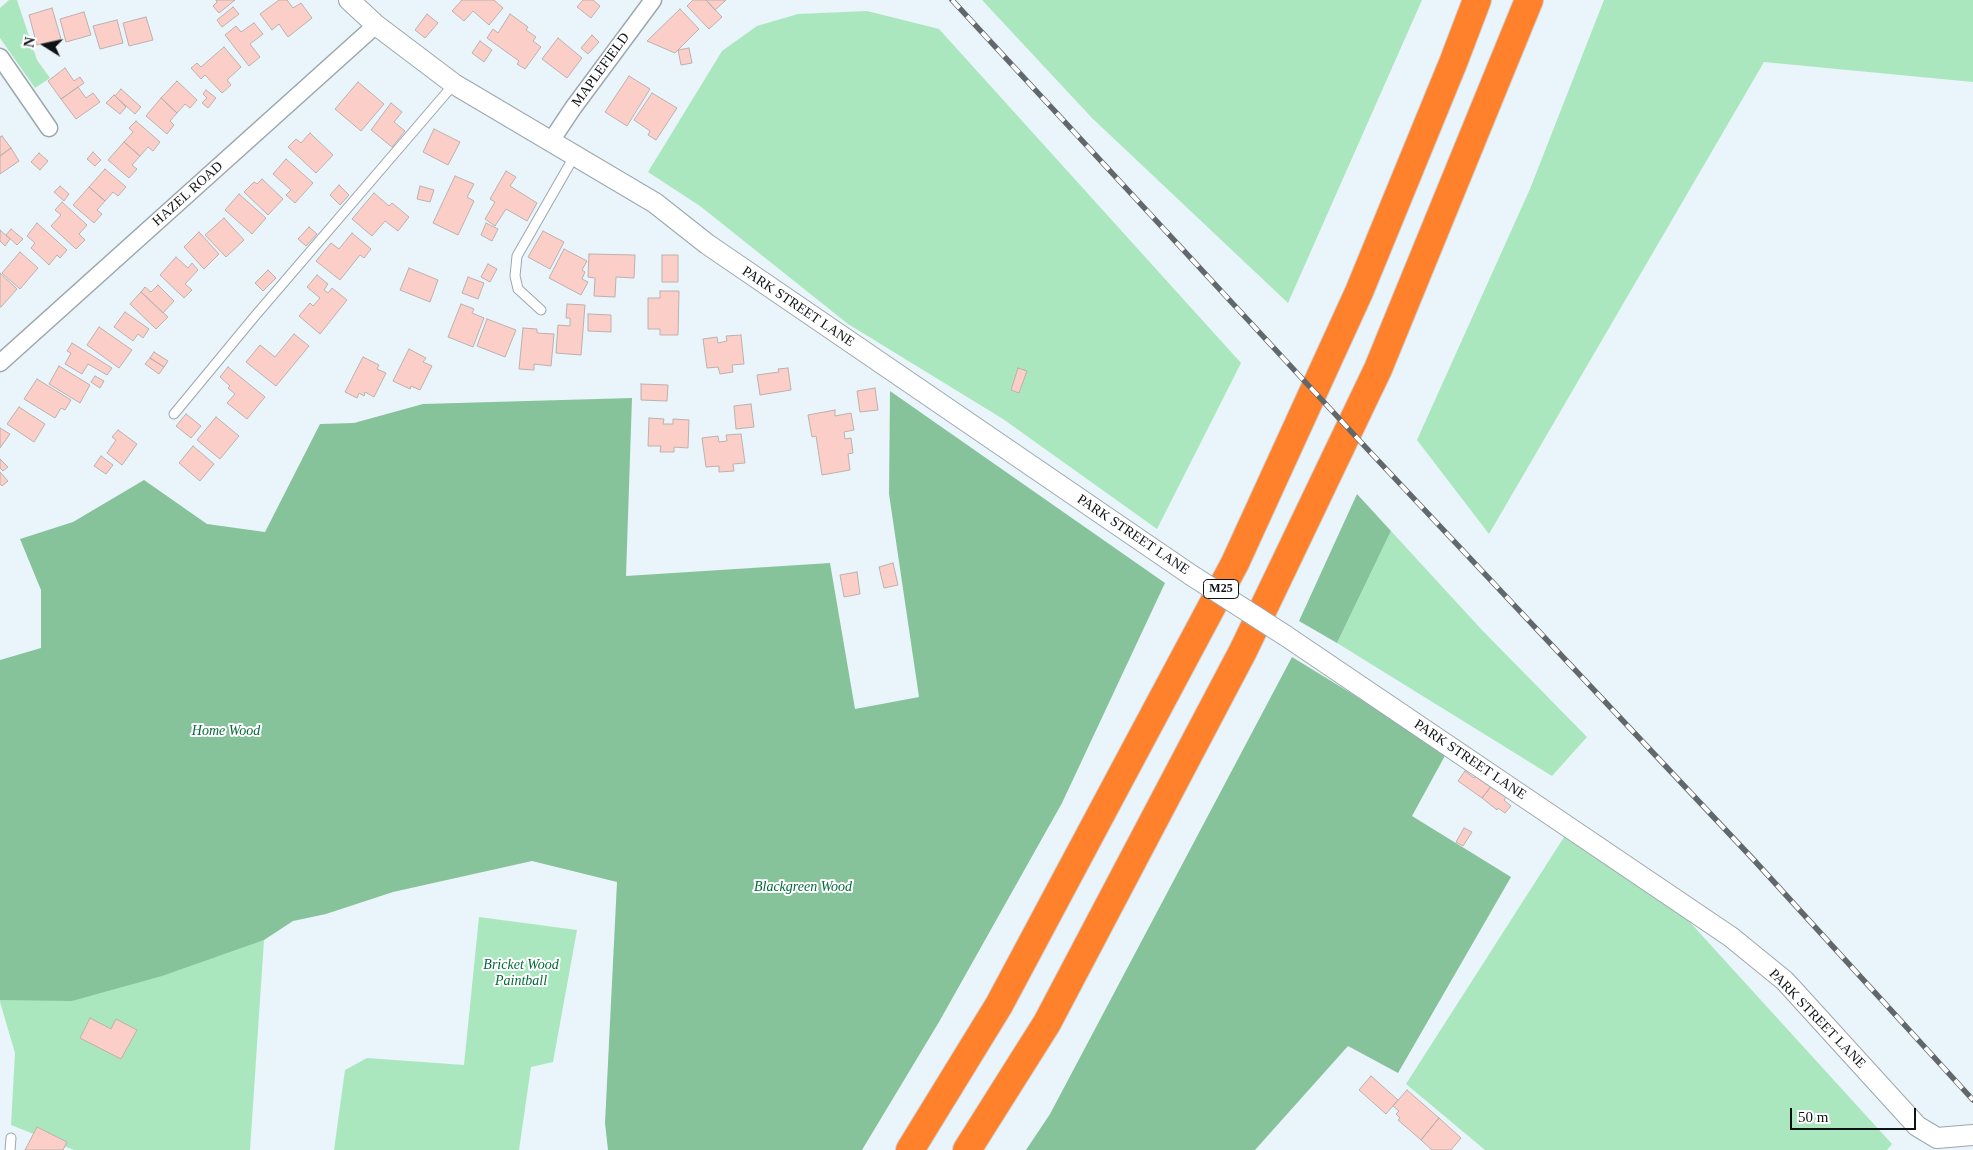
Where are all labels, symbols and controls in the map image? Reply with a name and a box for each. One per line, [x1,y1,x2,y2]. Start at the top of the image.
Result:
north arrow [20,20,70,70]
street label: MAPLEFIELD [569,30,633,110]
text: N [21,36,38,49]
street label: HAZEL ROAD [149,158,227,230]
street label: PARK STREET LANE [739,263,857,351]
street label: PARK STREET LANE [1074,491,1192,579]
road number: M25 [1204,580,1238,598]
street label: PARK STREET LANE [1411,716,1529,804]
park label: Home Wood [192,723,260,739]
park label: Blackgreen Wood [754,879,852,895]
park label: Bricket Wood Paintball [483,957,559,990]
street label: PARK STREET LANE [1765,966,1869,1072]
scale bar [1793,1098,1919,1130]
text: 50 m [1798,1109,1828,1125]

